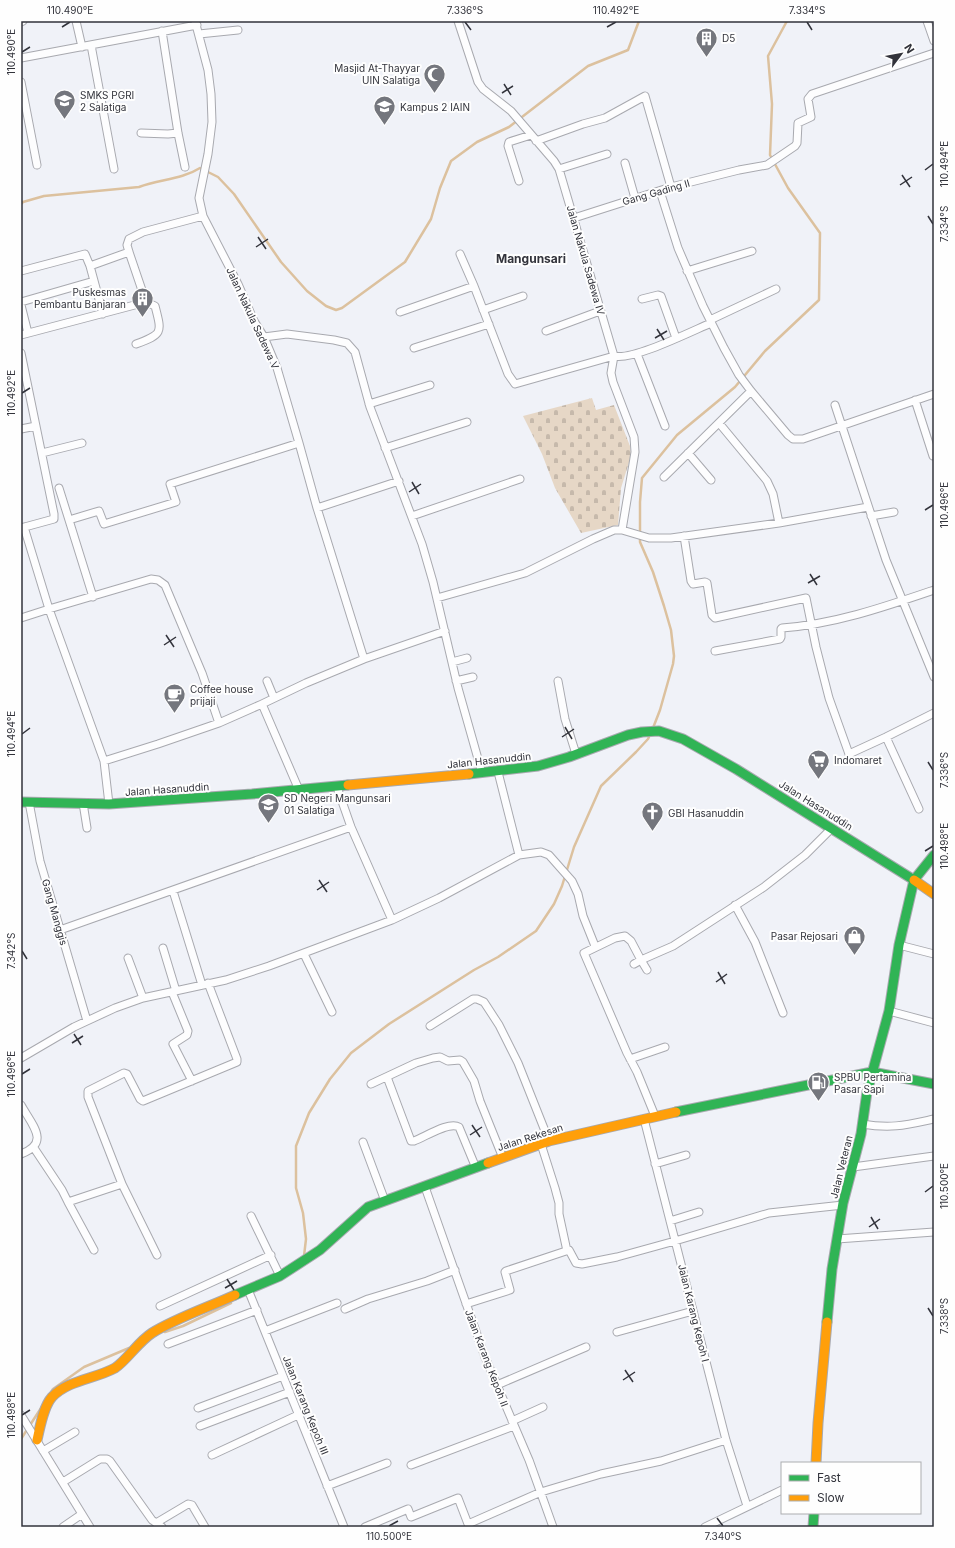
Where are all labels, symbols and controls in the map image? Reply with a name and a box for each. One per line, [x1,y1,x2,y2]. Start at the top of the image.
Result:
text: 110.490°E [47,4,93,16]
text: 7.336°S [447,4,483,16]
text: 110.492°E [593,4,639,16]
text: 7.334°S [789,4,825,16]
building icon: D5 [693,25,719,58]
text: 110.490°E [5,29,17,75]
place label: D5 [722,32,735,44]
north arrow [881,34,921,74]
text: N [901,41,918,56]
mosque icon: Masjid At-Thayyar UIN Salatiga [422,61,448,94]
place label: Masjid At-Thayyar UIN Salatiga [334,62,420,86]
school or university icon: SMKS PGRI 2 Salatiga [52,88,78,121]
place label: SMKS PGRI 2 Salatiga [80,89,134,113]
school or university icon: Kampus 2 IAIN [372,94,398,127]
place label: Kampus 2 IAIN [400,101,470,113]
text: 110.494°E [938,141,950,187]
street label: Gang Gading II [621,177,691,207]
street label: Jalan Nakula Sadewa IV [565,204,607,316]
text: 7.334°S [938,206,950,242]
district label: Mangunsari [496,251,566,266]
street label: Jalan Nakula Sadewa V [224,265,282,371]
building icon: Puskesmas Pembantu Banjaran [129,285,155,318]
place label: Puskesmas Pembantu Banjaran [34,286,126,310]
text: 110.492°E [5,370,17,416]
text: 110.496°E [938,482,950,528]
cafe icon: Coffee house prijaji [162,682,188,715]
place label: Coffee house prijaji [190,683,254,707]
text: 110.494°E [5,711,17,757]
supermarket icon: Indomaret [806,747,832,780]
street label: Jalan Hasanuddin [446,750,532,770]
text: 7.336°S [938,752,950,788]
place label: Indomaret [834,754,883,766]
street label: Jalan Hasanuddin [777,778,855,833]
street label: Jalan Hasanuddin [124,780,210,798]
school or university icon: SD Negeri Mangunsari 01 Salatiga [256,791,282,824]
place label: SD Negeri Mangunsari 01 Salatiga [284,792,391,816]
church icon: GBI Hasanuddin [640,800,666,833]
place label: GBI Hasanuddin [668,807,744,819]
text: 110.498°E [938,823,950,869]
street label: Gang Manggis [40,877,70,947]
shop icon: Pasar Rejosari [841,923,867,956]
place label: Pasar Rejosari [771,930,838,942]
text: 7.342°S [5,933,17,969]
text: 110.496°E [5,1051,17,1097]
fuel station icon: SPBU Pertamina Pasar Sapi [806,1070,832,1103]
place label: SPBU Pertamina Pasar Sapi [834,1071,911,1095]
street label: Jalan Rekesan [496,1121,564,1153]
street label: Jalan Veteran [827,1134,855,1200]
text: 110.500°E [938,1163,950,1209]
street label: Jalan Karang Kepoh I [676,1263,712,1363]
text: 7.338°S [938,1298,950,1334]
street label: Jalan Karang Kepoh II [463,1308,511,1408]
street label: Jalan Karang Kepoh III [281,1354,331,1456]
text: 110.498°E [5,1392,17,1438]
legend [781,1462,921,1514]
text: Fast [817,1470,841,1485]
text: Slow [817,1490,845,1505]
text: 110.500°E [366,1530,412,1542]
text: 7.340°S [705,1530,741,1542]

